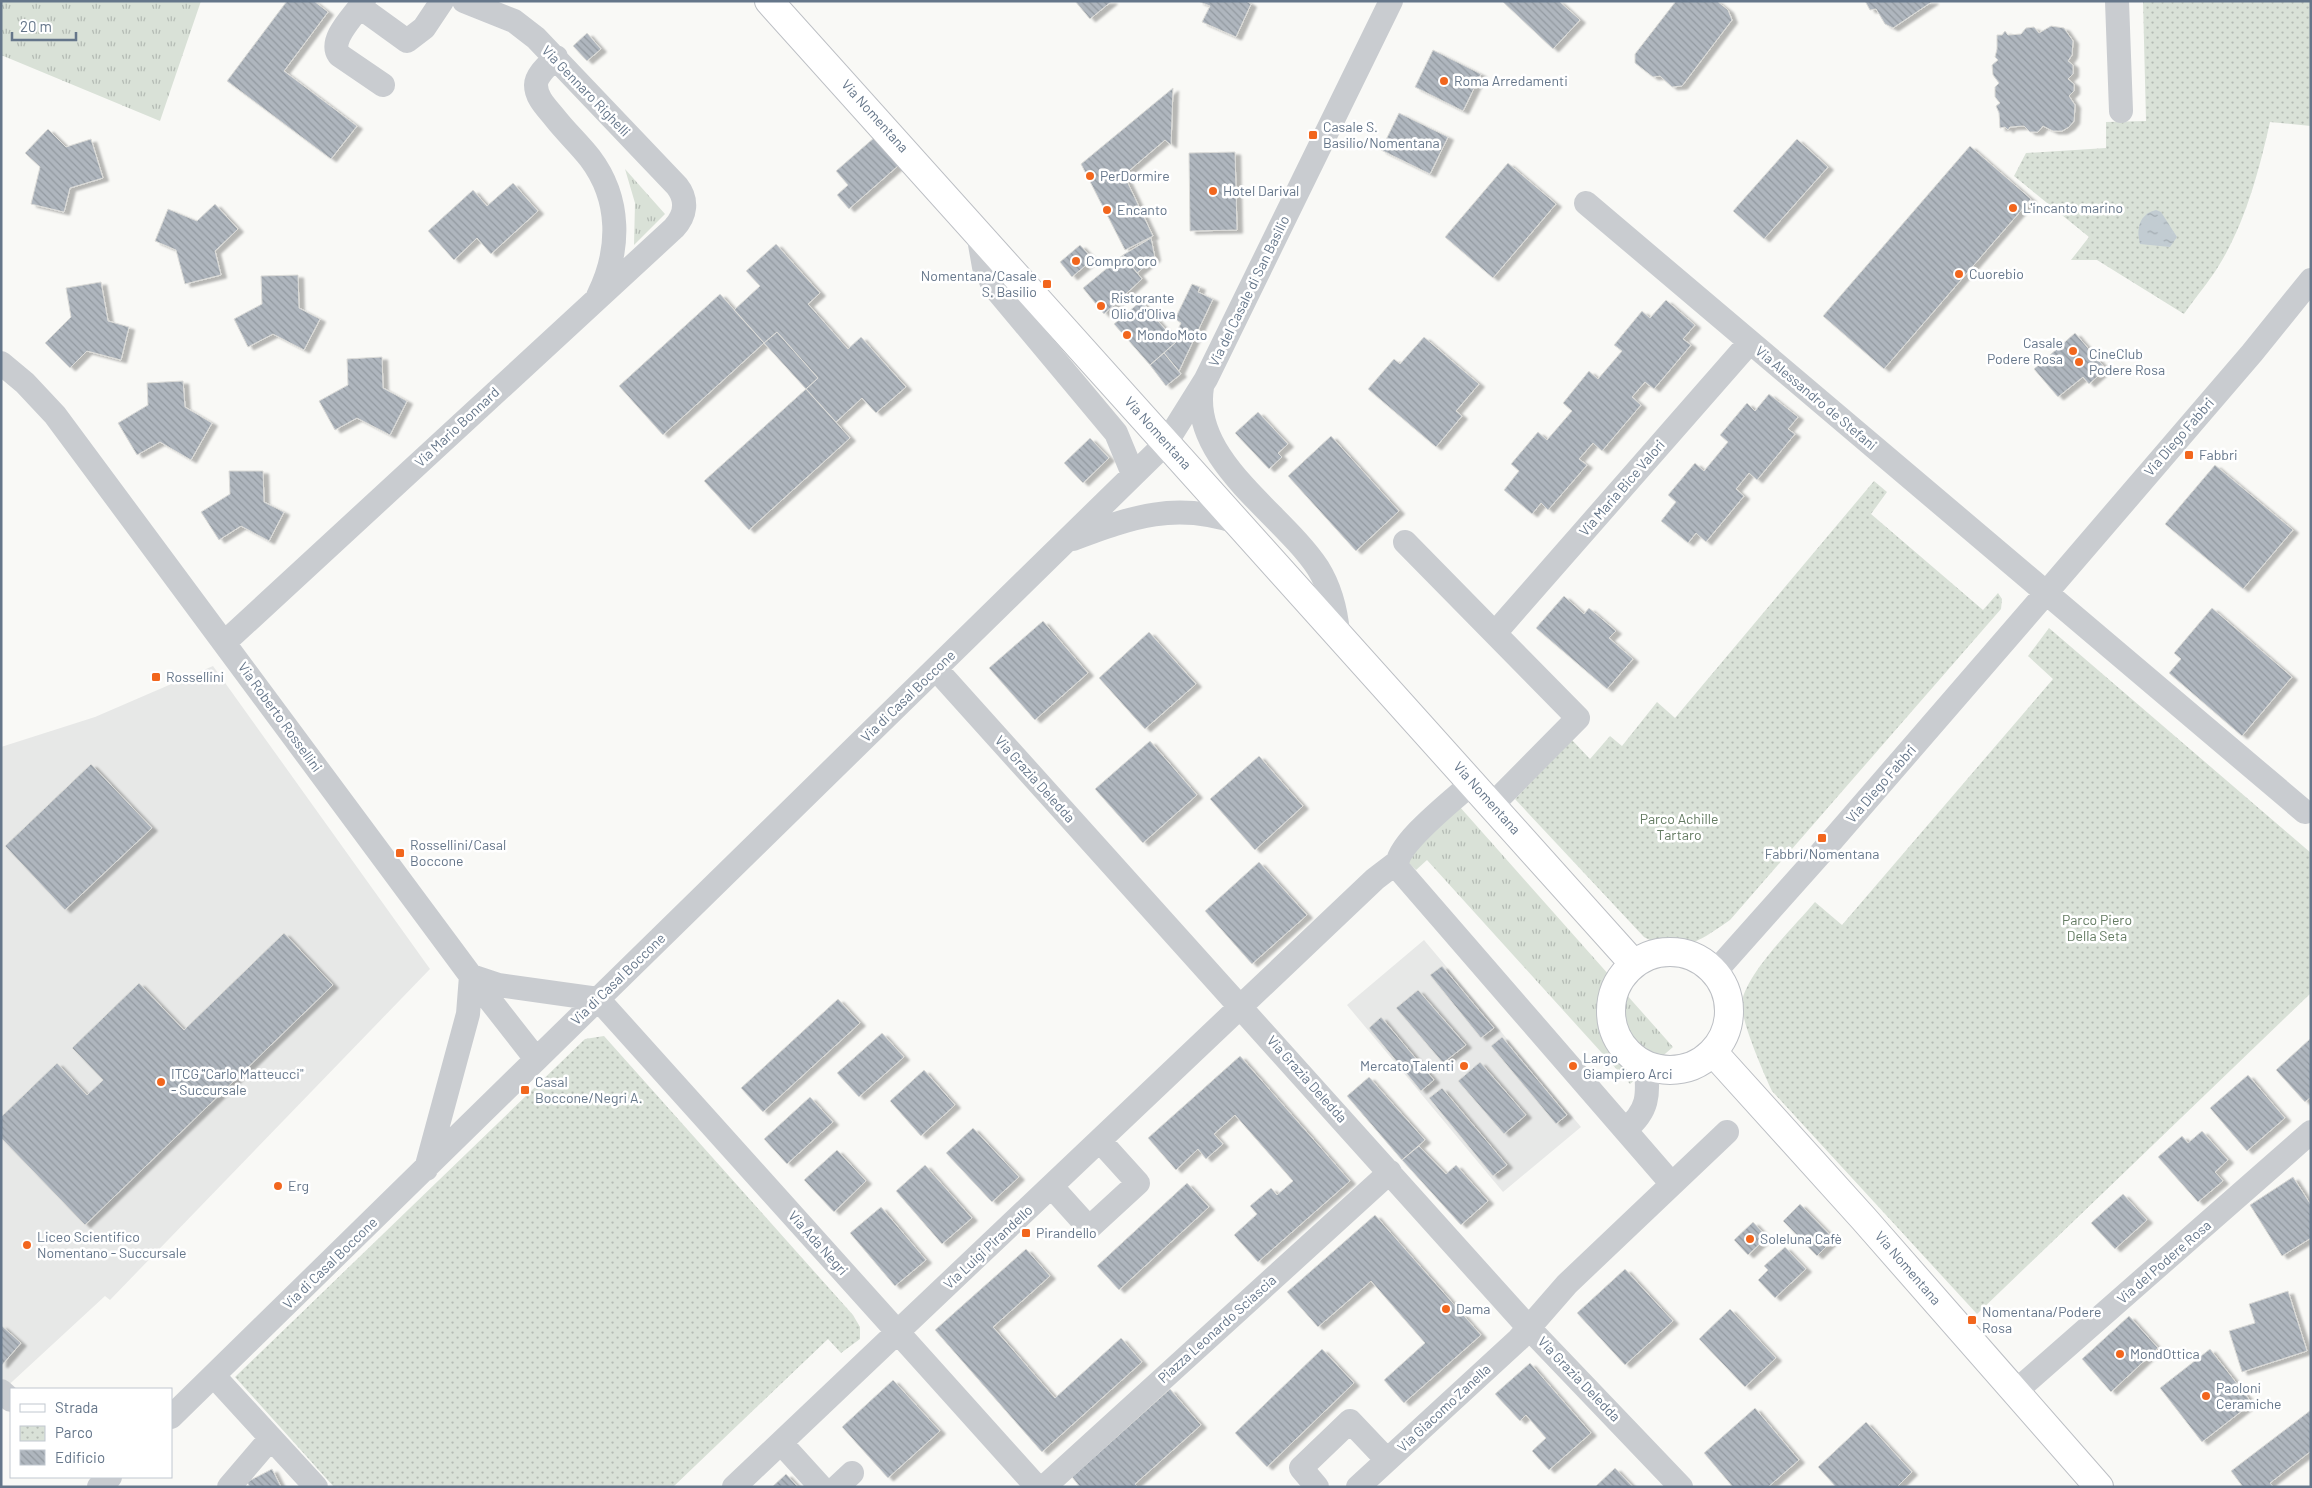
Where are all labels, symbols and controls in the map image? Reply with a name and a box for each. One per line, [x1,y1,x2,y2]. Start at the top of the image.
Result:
scale bar [12,10,76,42]
text: 20 m [20,17,52,35]
street label: Via Gennaro Righelli [539,42,634,140]
place label: Roma Arredamenti [1454,72,1568,89]
marker: Roma Arredamenti [1438,75,1450,87]
street label: Via Nomentana [838,76,913,156]
place label: Casale S. Basilio/Nomentana [1323,118,1440,151]
marker: Casale S. Basilio/Nomentana [1307,129,1319,141]
place label: PerDormire [1100,167,1170,184]
marker: PerDormire [1084,170,1096,182]
place label: Hotel Darival [1223,182,1299,199]
marker: Hotel Darival [1207,185,1219,197]
place label: L'incanto marino [2023,199,2123,216]
place label: Encanto [1117,201,1167,218]
marker: L'incanto marino [2007,202,2019,214]
marker: Encanto [1101,204,1113,216]
street label: Via del Casale di San Basilio [1205,212,1293,369]
place label: Compro oro [1086,252,1157,269]
marker: Compro oro [1070,255,1082,267]
place label: Cuorebio [1969,265,2024,282]
place label: Nomentana/Casale S. Basilio [921,267,1037,300]
marker: Cuorebio [1953,268,1965,280]
marker: Nomentana/Casale S. Basilio [1041,278,1053,290]
place label: Ristorante Olio d'Oliva [1111,289,1176,322]
marker: Ristorante Olio d'Oliva [1095,300,1107,312]
place label: MondoMoto [1137,326,1207,343]
marker: MondoMoto [1121,329,1133,341]
place label: Casale Podere Rosa [1987,334,2063,367]
street label: Via Alessandro de Stefani [1752,342,1880,453]
marker: Casale Podere Rosa [2067,345,2079,357]
place label: CineClub Podere Rosa [2089,345,2165,378]
marker: CineClub Podere Rosa [2073,356,2085,368]
street label: Via Mario Bonnard [411,383,502,470]
street label: Via Nomentana [1121,393,1196,473]
street label: Via Diego Fabbri [2141,395,2217,479]
street label: Via Maria Bice Valori [1575,436,1668,539]
place label: Fabbri [2199,447,2238,463]
marker: Fabbri [2183,449,2195,461]
street label: Via di Casal Boccone [857,646,958,745]
street label: Via Roberto Rossellini [235,658,326,775]
place label: Rossellini [166,668,224,685]
marker: Rossellini [150,671,162,683]
street label: Via Grazia Deledda [992,732,1079,826]
street label: Via Diego Fabbri [1842,741,1919,826]
street label: Via Nomentana [1450,758,1525,838]
park label: Parco Achille Tartaro [1640,810,1718,843]
marker: Fabbri/Nomentana [1816,832,1828,844]
place label: Rossellini/Casal Boccone [410,836,506,869]
place label: Fabbri/Nomentana [1765,845,1879,862]
marker: Rossellini/Casal Boccone [394,847,406,859]
park label: Parco Piero Della Seta [2062,911,2132,944]
street label: Via di Casal Boccone [567,929,668,1028]
street label: Via Grazia Deledda [1264,1032,1351,1126]
place label: Largo Giampiero Arci [1583,1049,1672,1082]
place label: Mercato Talenti [1360,1057,1454,1074]
marker: Mercato Talenti [1458,1060,1470,1072]
marker: Largo Giampiero Arci [1567,1060,1579,1072]
place label: ITCG "Carlo Matteucci" - Succursale [171,1065,304,1098]
place label: Casal Boccone/Negri A. [535,1073,642,1106]
marker: ITCG "Carlo Matteucci" - Succursale [155,1076,167,1088]
marker: Casal Boccone/Negri A. [519,1084,531,1096]
place label: Erg [288,1177,309,1194]
marker: Erg [272,1180,284,1192]
street label: Via Luigi Pirandello [940,1201,1036,1292]
street label: Via Ada Negri [785,1207,852,1278]
street label: Via di Casal Boccone [279,1213,380,1312]
street label: Via del Podere Rosa [2113,1216,2214,1307]
place label: Pirandello [1036,1224,1097,1241]
marker: Pirandello [1020,1227,1032,1239]
street label: Via Nomentana [1872,1227,1945,1308]
place label: Liceo Scientifico Nomentano - Succursale [37,1228,186,1261]
place label: Soleluna Cafè [1760,1230,1842,1247]
marker: Soleluna Cafè [1744,1233,1756,1245]
marker: Liceo Scientifico Nomentano - Succursale [21,1239,33,1251]
street label: Piazza Leonardo Sciascia [1154,1271,1279,1386]
place label: Dama [1456,1300,1490,1317]
marker: Dama [1440,1303,1452,1315]
place label: Nomentana/Podere Rosa [1982,1303,2101,1336]
marker: Nomentana/Podere Rosa [1966,1314,1978,1326]
street label: Via Grazia Deledda [1534,1333,1624,1425]
place label: MondOttica [2130,1345,2200,1362]
marker: MondOttica [2114,1348,2126,1360]
street label: Via Giacomo Zanella [1394,1360,1494,1455]
place label: Paoloni Ceramiche [2216,1379,2282,1412]
legend [10,1388,172,1478]
marker: Paoloni Ceramiche [2200,1390,2212,1402]
text: Strada [55,1398,98,1416]
text: Parco [55,1423,93,1441]
text: Edificio [55,1448,105,1466]

